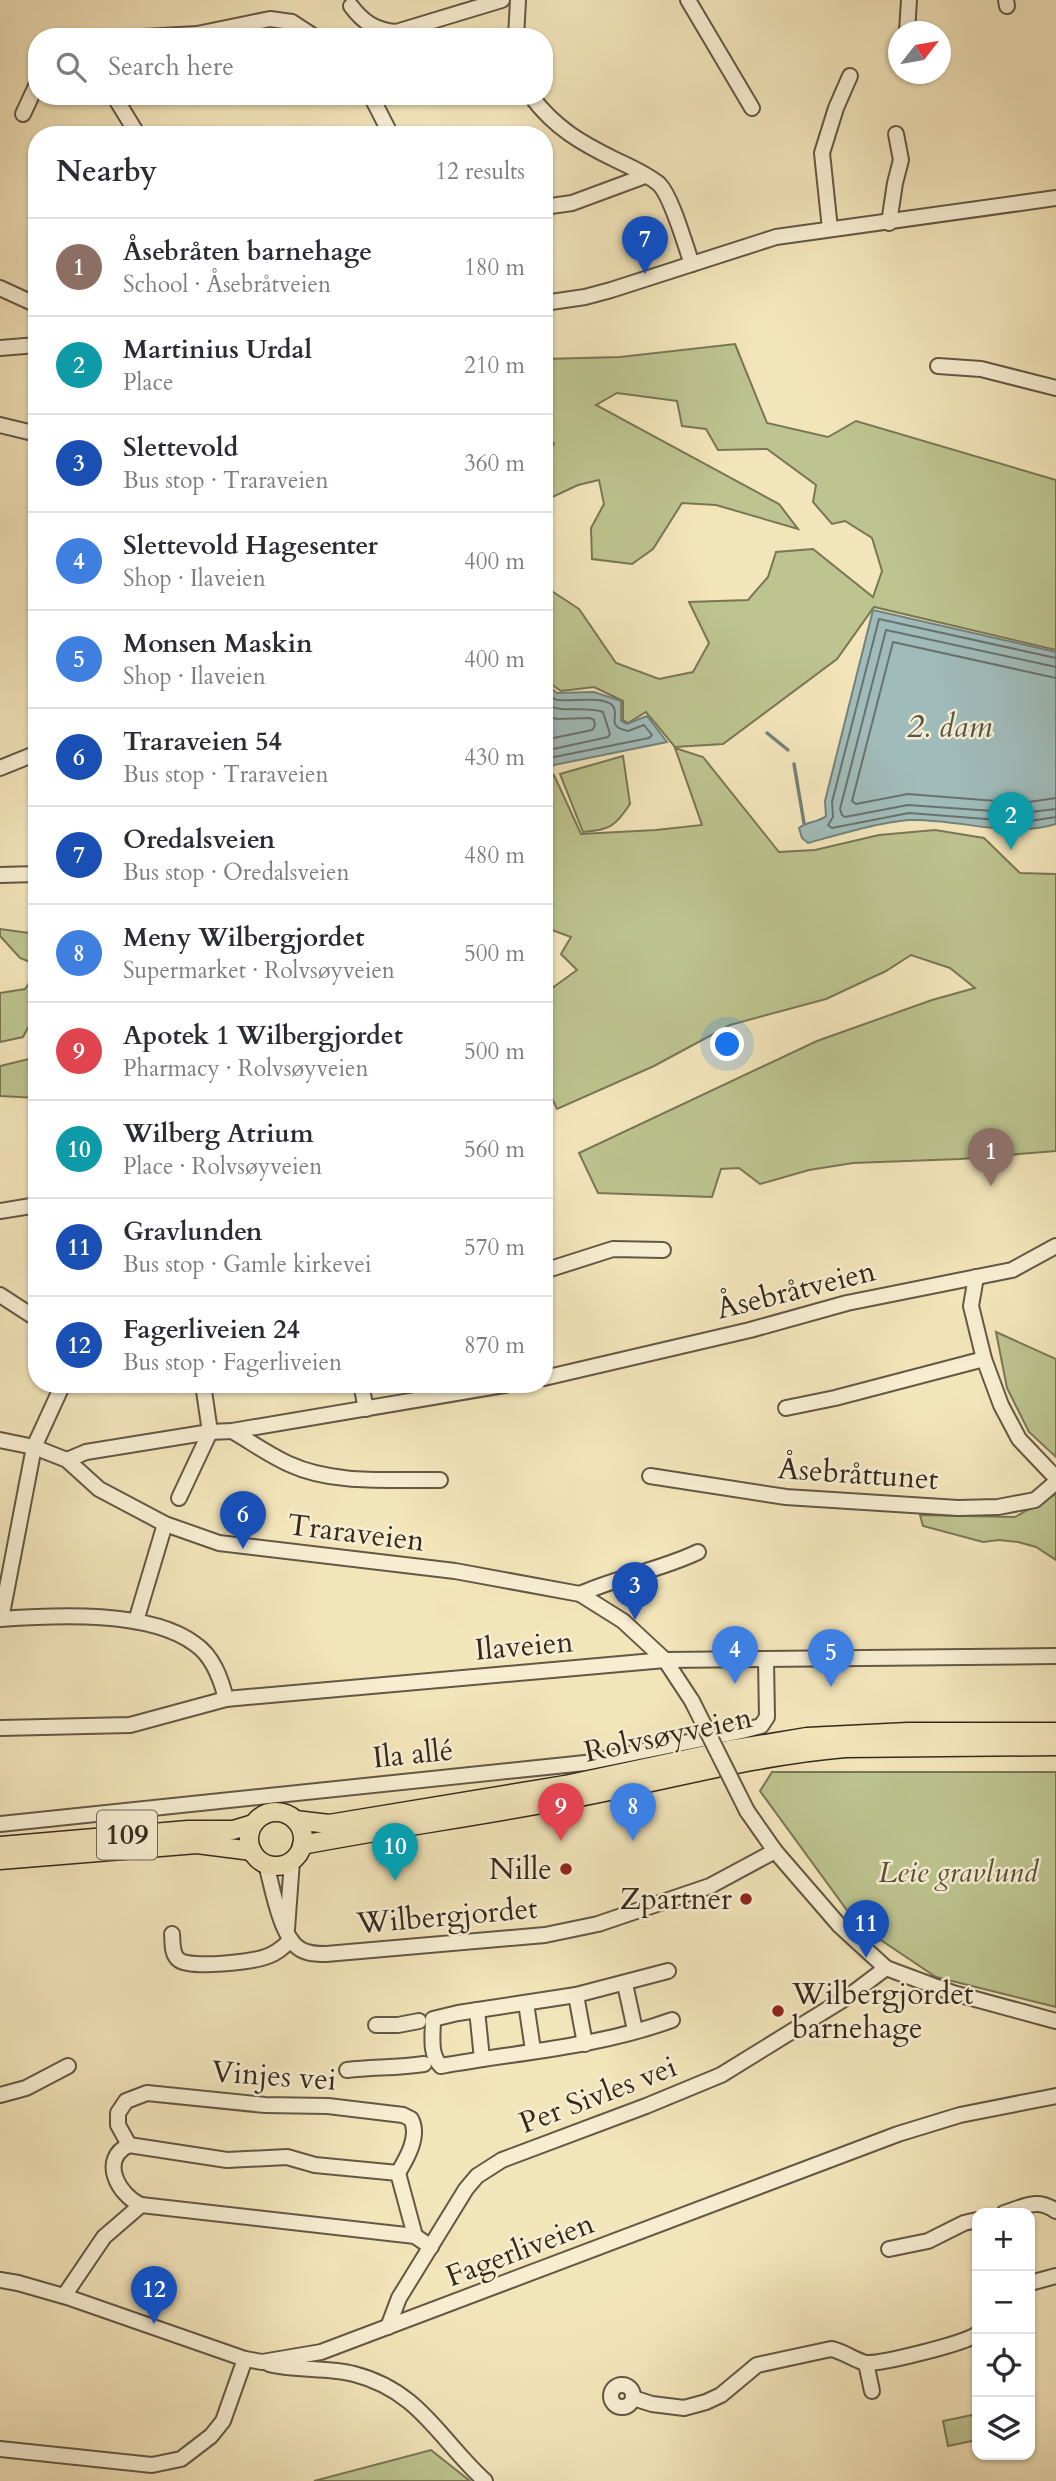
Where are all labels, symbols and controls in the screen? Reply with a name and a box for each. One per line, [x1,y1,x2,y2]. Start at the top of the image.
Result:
north arrow [888,21,951,84]
search box [28,28,553,105]
icon: search [52,48,90,86]
text: Search here [108,49,234,84]
text: Nearby [56,151,157,192]
text: 12 results [435,156,525,187]
pin: 7 [622,216,668,274]
text: Åsebråten barnehage [123,234,372,269]
text: 1 [73,252,85,283]
text: 180 m [464,252,525,283]
text: School · Åsebråtveien [123,269,331,300]
text: Martinius Urdal [123,332,312,367]
text: 2 [73,350,85,381]
text: 210 m [464,350,525,381]
text: Place [123,367,173,398]
text: Slettevold [123,430,238,465]
text: 3 [73,448,85,479]
text: 360 m [464,448,525,479]
text: Bus stop · Traraveien [123,465,329,496]
text: Slettevold Hagesenter [123,528,378,563]
text: 4 [73,546,85,577]
text: 400 m [464,546,525,577]
text: Shop · Ilaveien [123,563,266,594]
text: Monsen Maskin [123,626,313,661]
text: 5 [73,644,85,675]
text: 400 m [464,644,525,675]
text: Shop · Ilaveien [123,661,266,692]
water label: 2. dam [907,705,992,749]
text: Traraveien 54 [123,724,282,759]
text: 6 [73,742,85,773]
text: 430 m [464,742,525,773]
text: Bus stop · Traraveien [123,759,329,790]
pin: 2 [988,792,1034,850]
text: Oredalsveien [123,822,275,857]
text: 7 [73,840,85,871]
text: 480 m [464,840,525,871]
text: Bus stop · Oredalsveien [123,857,349,888]
text: Meny Wilbergjordet [123,920,364,955]
text: 8 [73,938,85,969]
text: 500 m [464,938,525,969]
text: Supermarket · Rolvsøyveien [123,955,395,986]
text: Apotek 1 Wilbergjordet [123,1018,403,1053]
your location [710,1027,744,1061]
text: 9 [73,1036,85,1067]
text: 500 m [464,1036,525,1067]
text: Pharmacy · Rolvsøyveien [123,1053,369,1084]
text: Wilberg Atrium [123,1116,314,1151]
pin: 1 [968,1128,1014,1186]
text: 10 [67,1134,91,1165]
text: 560 m [464,1134,525,1165]
text: Place · Rolvsøyveien [123,1151,322,1182]
text: Gravlunden [123,1214,263,1249]
text: 11 [67,1232,91,1263]
text: 570 m [464,1232,525,1263]
text: Bus stop · Gamle kirkevei [123,1249,372,1280]
street label: Åsebråtveien [712,1250,880,1330]
text: Fagerliveien 24 [123,1312,300,1347]
text: 12 [67,1330,91,1361]
text: 870 m [464,1330,525,1361]
text: Bus stop · Fagerliveien [123,1347,342,1378]
street label: Åsebråttunet [776,1448,940,1500]
pin: 6 [220,1491,266,1549]
street label: Traraveien [285,1504,427,1562]
pin: 3 [612,1562,658,1620]
street label: Ilaveien [473,1621,575,1671]
pin: 4 [712,1626,758,1684]
pin: 5 [808,1629,854,1687]
street label: Rolvsøyveien [580,1697,756,1773]
street label: Ila allé [371,1729,455,1779]
pin: 9 [538,1783,584,1841]
pin: 8 [610,1783,656,1841]
road number: 109 [97,1811,157,1860]
pin: 10 [372,1823,418,1881]
place label: Nille [489,1849,552,1890]
park label: Leie gravlund [878,1852,1039,1893]
marker: Nille [558,1861,574,1877]
place label: Zpartner [620,1879,732,1920]
street label: Wilbergjordet [354,1888,540,1944]
marker: Zpartner [738,1891,754,1907]
pin: 11 [843,1900,889,1958]
place label: Wilbergjordet barnehage [791,1974,974,2049]
marker: Wilbergjordet barnehage [770,2003,786,2019]
street label: Per Sivles vei [513,2046,683,2144]
street label: Vinjes vei [210,2051,338,2101]
street label: Fagerliveien [440,2203,600,2297]
map controls [972,2208,1035,2460]
button: + [972,2208,1035,2271]
pin: 12 [131,2266,177,2324]
button: − [972,2271,1035,2334]
button: locate [972,2334,1035,2397]
button: layers [972,2397,1035,2460]

